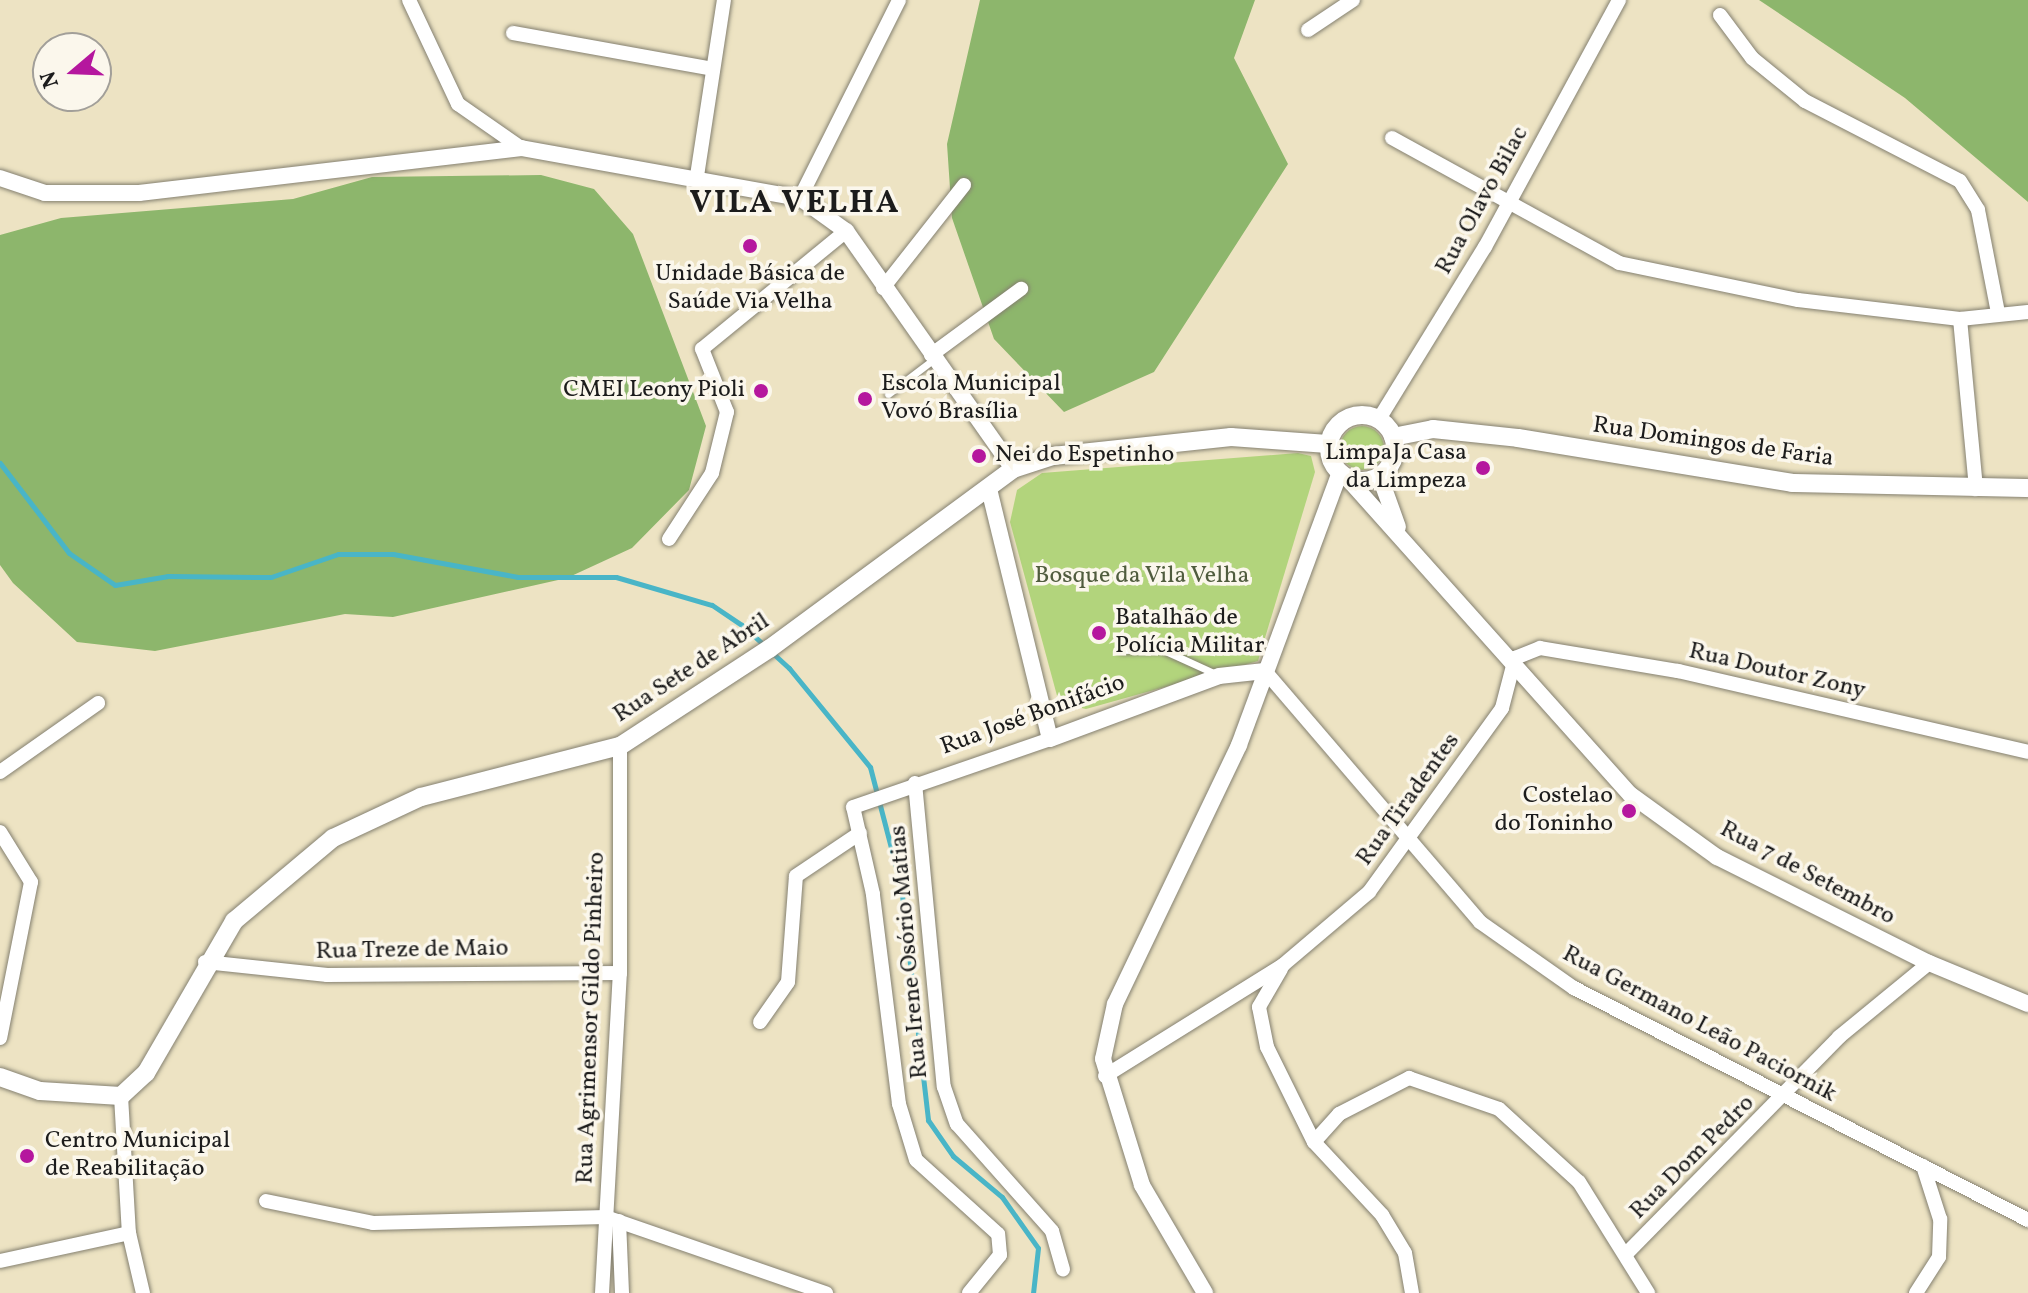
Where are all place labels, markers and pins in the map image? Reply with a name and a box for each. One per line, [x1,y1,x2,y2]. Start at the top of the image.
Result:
marker: Unidade Básica de Saúde Via Velha [739,235,761,257]
place label: Unidade Básica de Saúde Via Velha [655,261,845,317]
place label: Escola Municipal Vovó Brasília [881,371,1061,427]
place label: CMEI Leony Pioli [562,377,745,405]
marker: CMEI Leony Pioli [752,382,770,400]
marker: Escola Municipal Vovó Brasília [856,390,874,408]
place label: LimpaJa Casa da Limpeza [1325,440,1467,496]
place label: Nei do Espetinho [995,442,1174,470]
marker: Nei do Espetinho [970,447,988,465]
marker: LimpaJa Casa da Limpeza [1474,459,1492,477]
place label: Batalhão de Polícia Militar [1115,605,1264,661]
marker: Batalhão de Polícia Militar [1090,624,1108,642]
place label: Costelao do Toninho [1494,783,1613,839]
marker: Costelao do Toninho [1620,802,1638,820]
place label: Centro Municipal de Reabilitação [45,1128,230,1184]
marker: Centro Municipal de Reabilitação [16,1145,38,1167]

